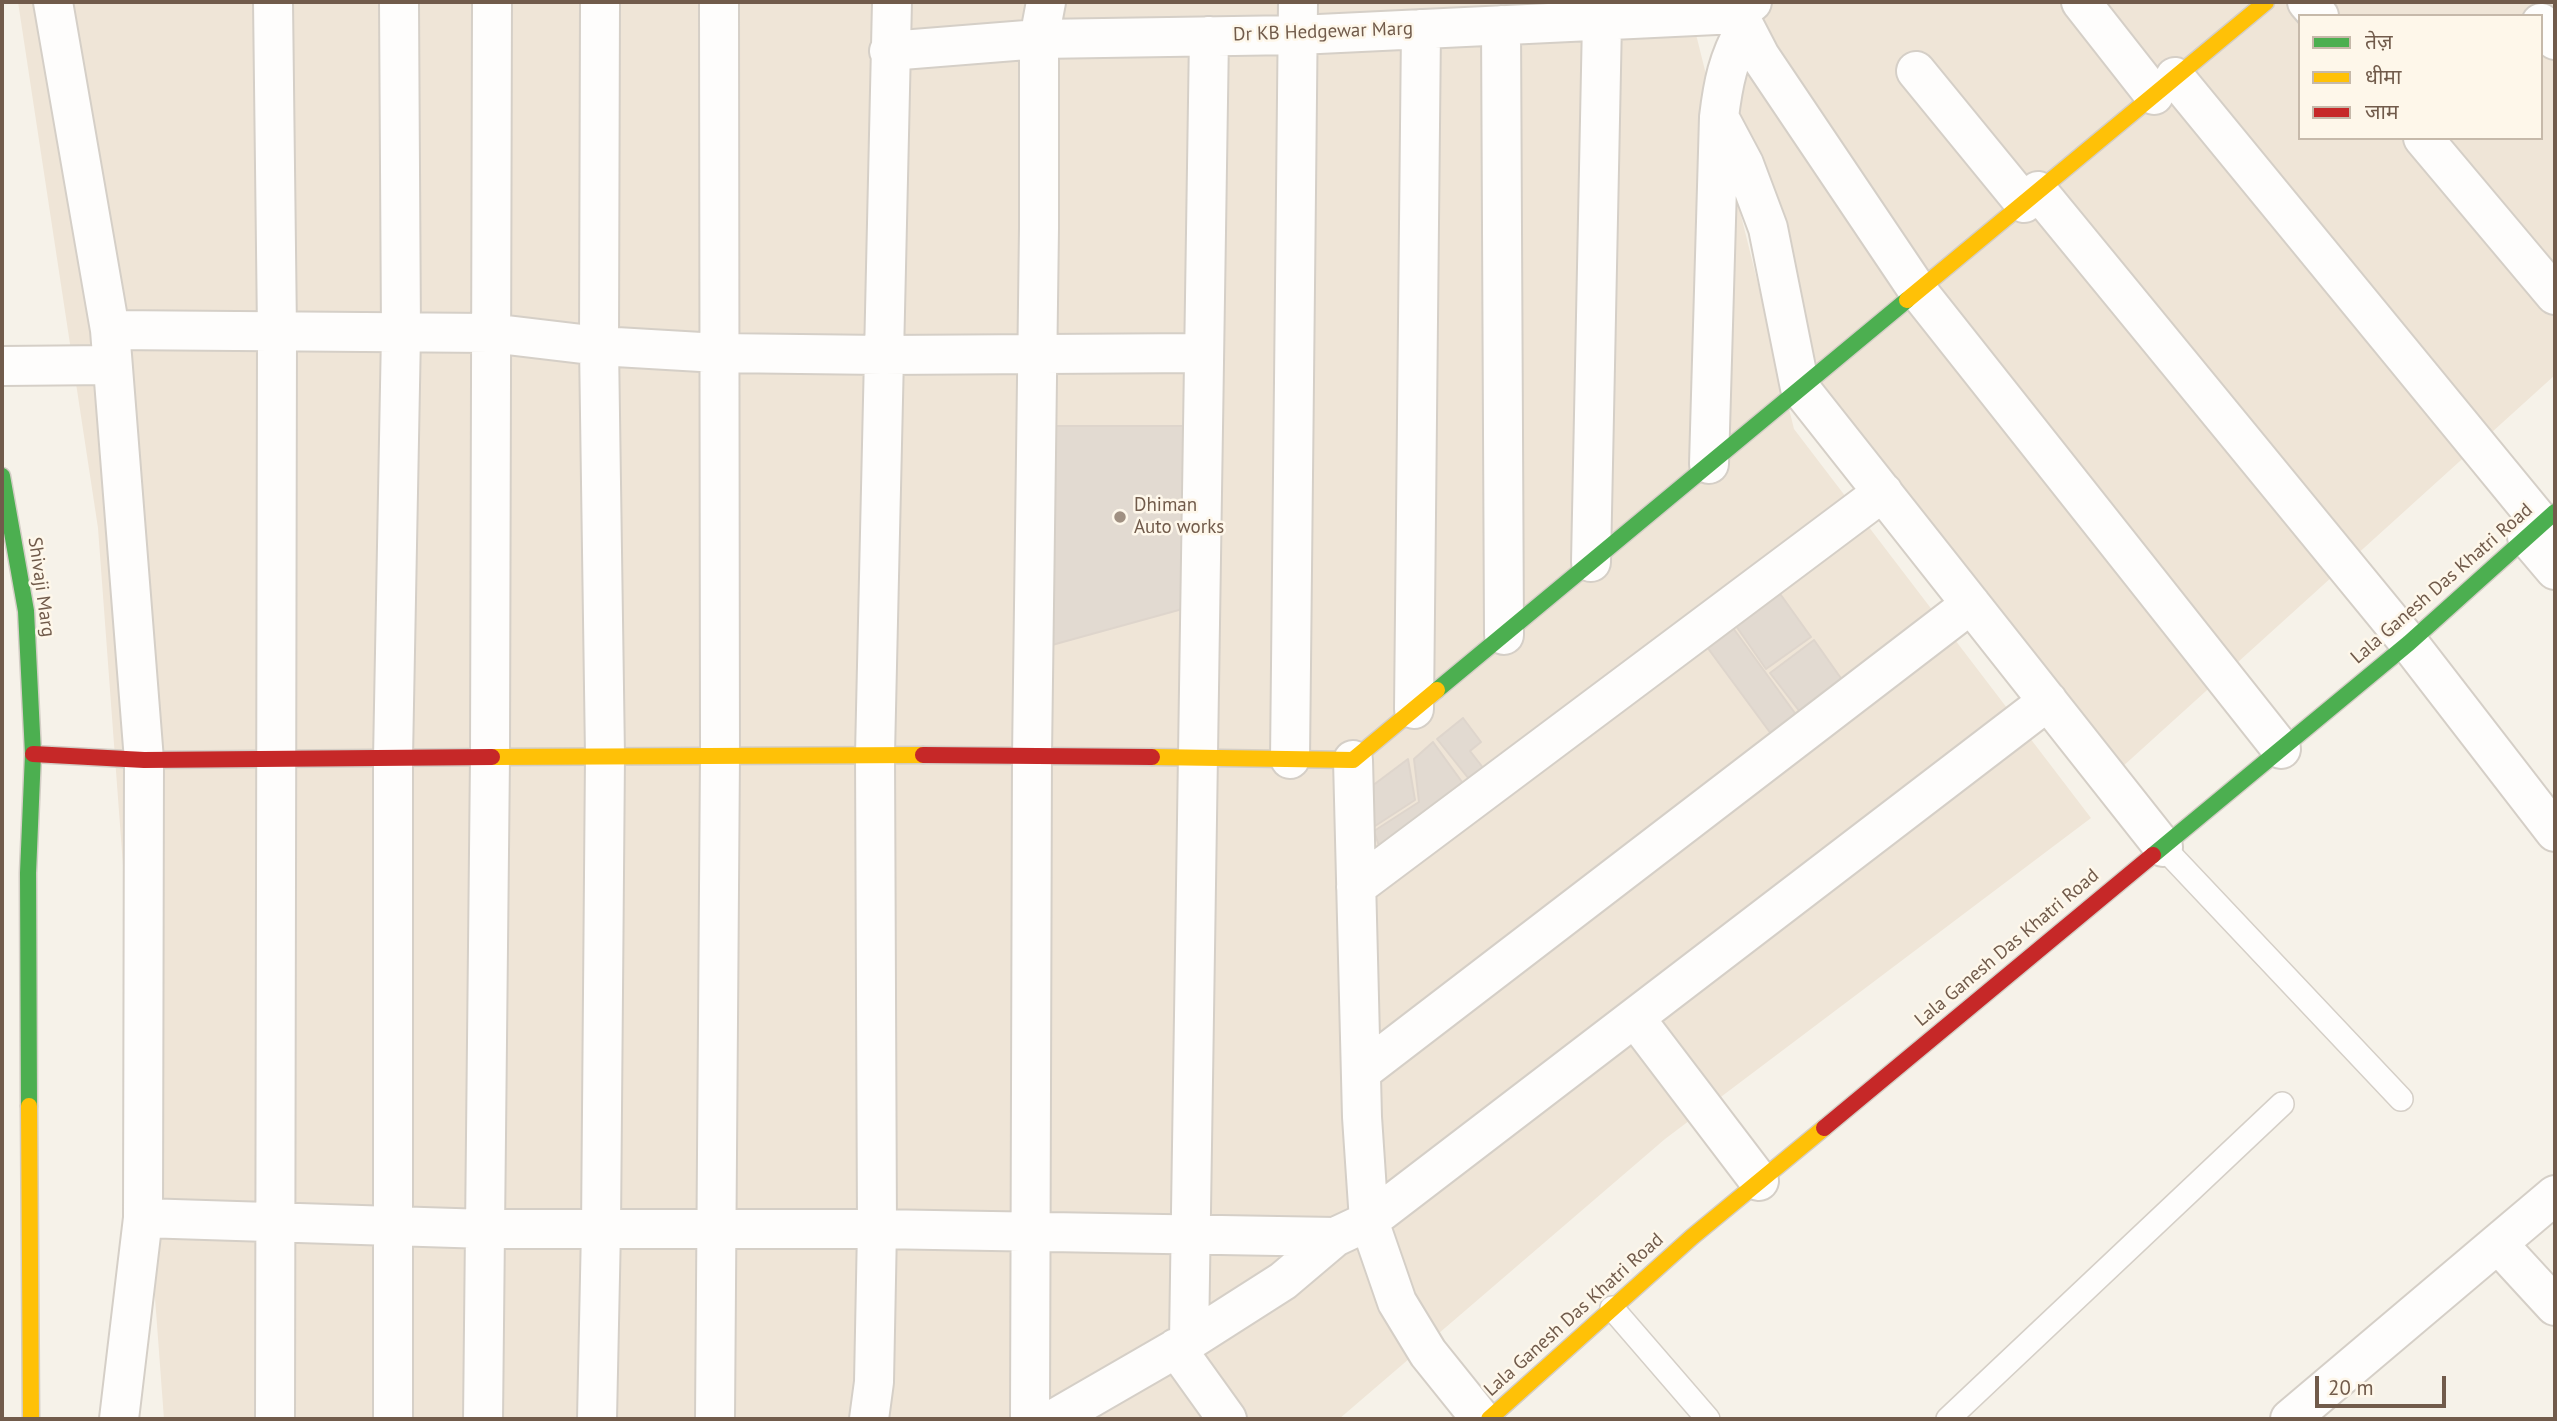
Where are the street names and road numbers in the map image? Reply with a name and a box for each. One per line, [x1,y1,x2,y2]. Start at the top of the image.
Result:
street label: Dr KB Hedgewar Marg [1233,17,1413,47]
street label: Lala Ganesh Das Khatri Road [2347,499,2537,669]
street label: Shivaji Marg [23,536,59,638]
street label: Lala Ganesh Das Khatri Road [1910,864,2104,1032]
street label: Lala Ganesh Das Khatri Road [1480,1229,1668,1401]

